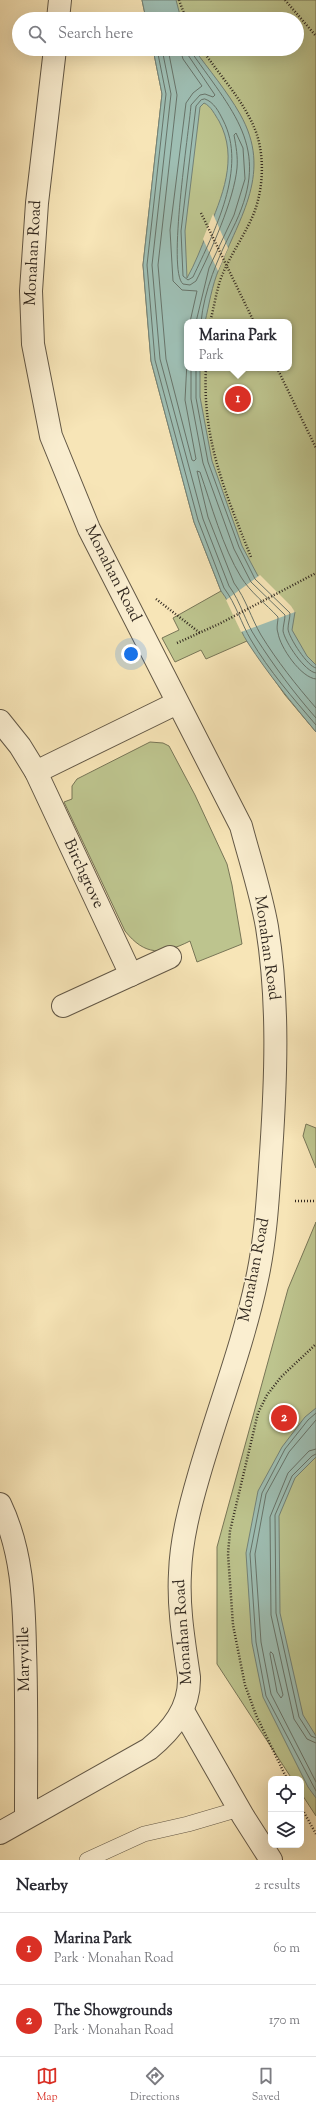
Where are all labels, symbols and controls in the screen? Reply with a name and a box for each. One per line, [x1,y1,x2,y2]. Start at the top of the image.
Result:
search box [12,12,304,56]
icon: search [26,23,48,45]
text: Search here [58,24,133,45]
street label: Monahan Road [20,200,48,306]
popup [184,319,292,371]
text: Marina Park [199,326,277,347]
text: Park [199,347,224,365]
pin: 1 [225,384,251,414]
street label: Monahan Road [78,522,146,626]
your location [121,644,141,664]
street label: Birchgrove [57,835,109,913]
street label: Monahan Road [247,894,285,1002]
street label: Monahan Road [234,1216,276,1324]
pin: 2 [271,1403,297,1433]
street label: Monahan Road [169,1578,199,1686]
street label: Maryville [13,1626,37,1692]
map controls [268,1776,304,1848]
button: locate [268,1776,304,1812]
button: layers [268,1812,304,1848]
text: Nearby [16,1874,68,1898]
text: 2 results [255,1877,300,1895]
text: Marina Park [54,1929,132,1950]
text: 1 [27,1940,31,1958]
text: 60 m [273,1940,300,1958]
text: Park · Monahan Road [54,1950,174,1968]
text: The Showgrounds [54,2001,172,2022]
text: 2 [26,2012,32,2030]
text: 170 m [269,2012,300,2030]
text: Park · Monahan Road [54,2022,174,2040]
tab: Map [36,2065,58,2105]
tab: Directions [130,2065,180,2105]
tab: Saved [252,2065,280,2105]

